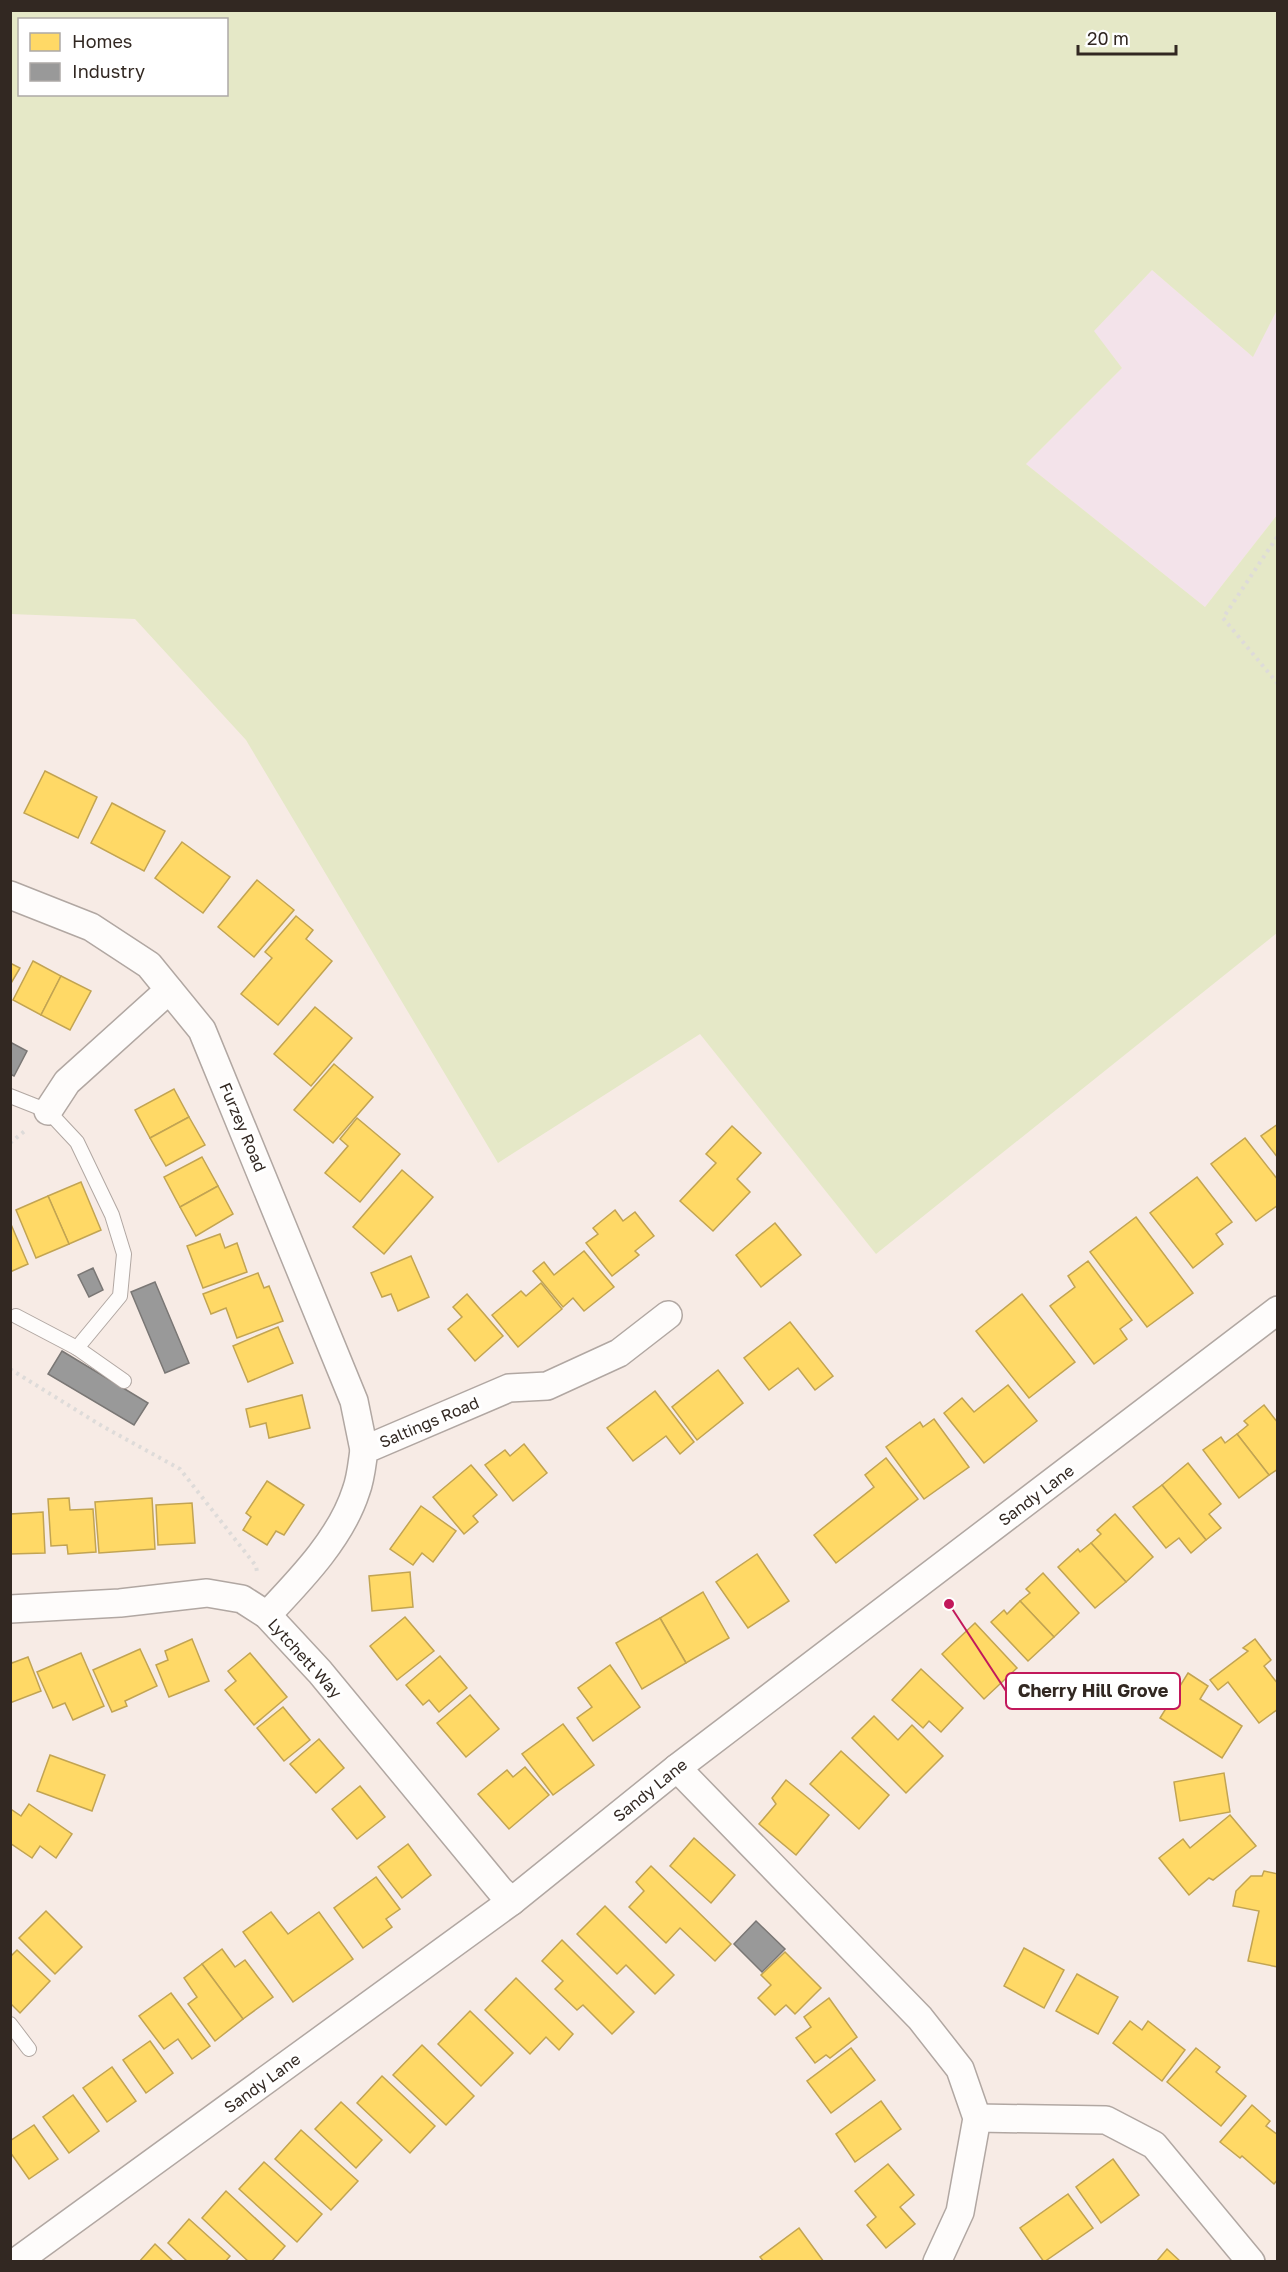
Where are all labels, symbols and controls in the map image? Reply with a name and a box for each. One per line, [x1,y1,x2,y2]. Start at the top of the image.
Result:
legend [18,18,228,96]
scale bar [1078,18,1176,56]
text: 20 m [1087,27,1129,49]
text: Homes [72,30,132,52]
text: Industry [72,60,145,82]
street label: Furzey Road [215,1079,271,1175]
street label: Saltings Road [376,1392,482,1452]
street label: Sandy Lane [994,1460,1078,1530]
street label: Lytchett Way [264,1614,346,1702]
callout: Cherry Hill Grove [1006,1673,1180,1709]
text: Cherry Hill Grove [1018,1679,1169,1701]
street label: Sandy Lane [609,1754,691,1826]
street label: Sandy Lane [220,2049,304,2117]

